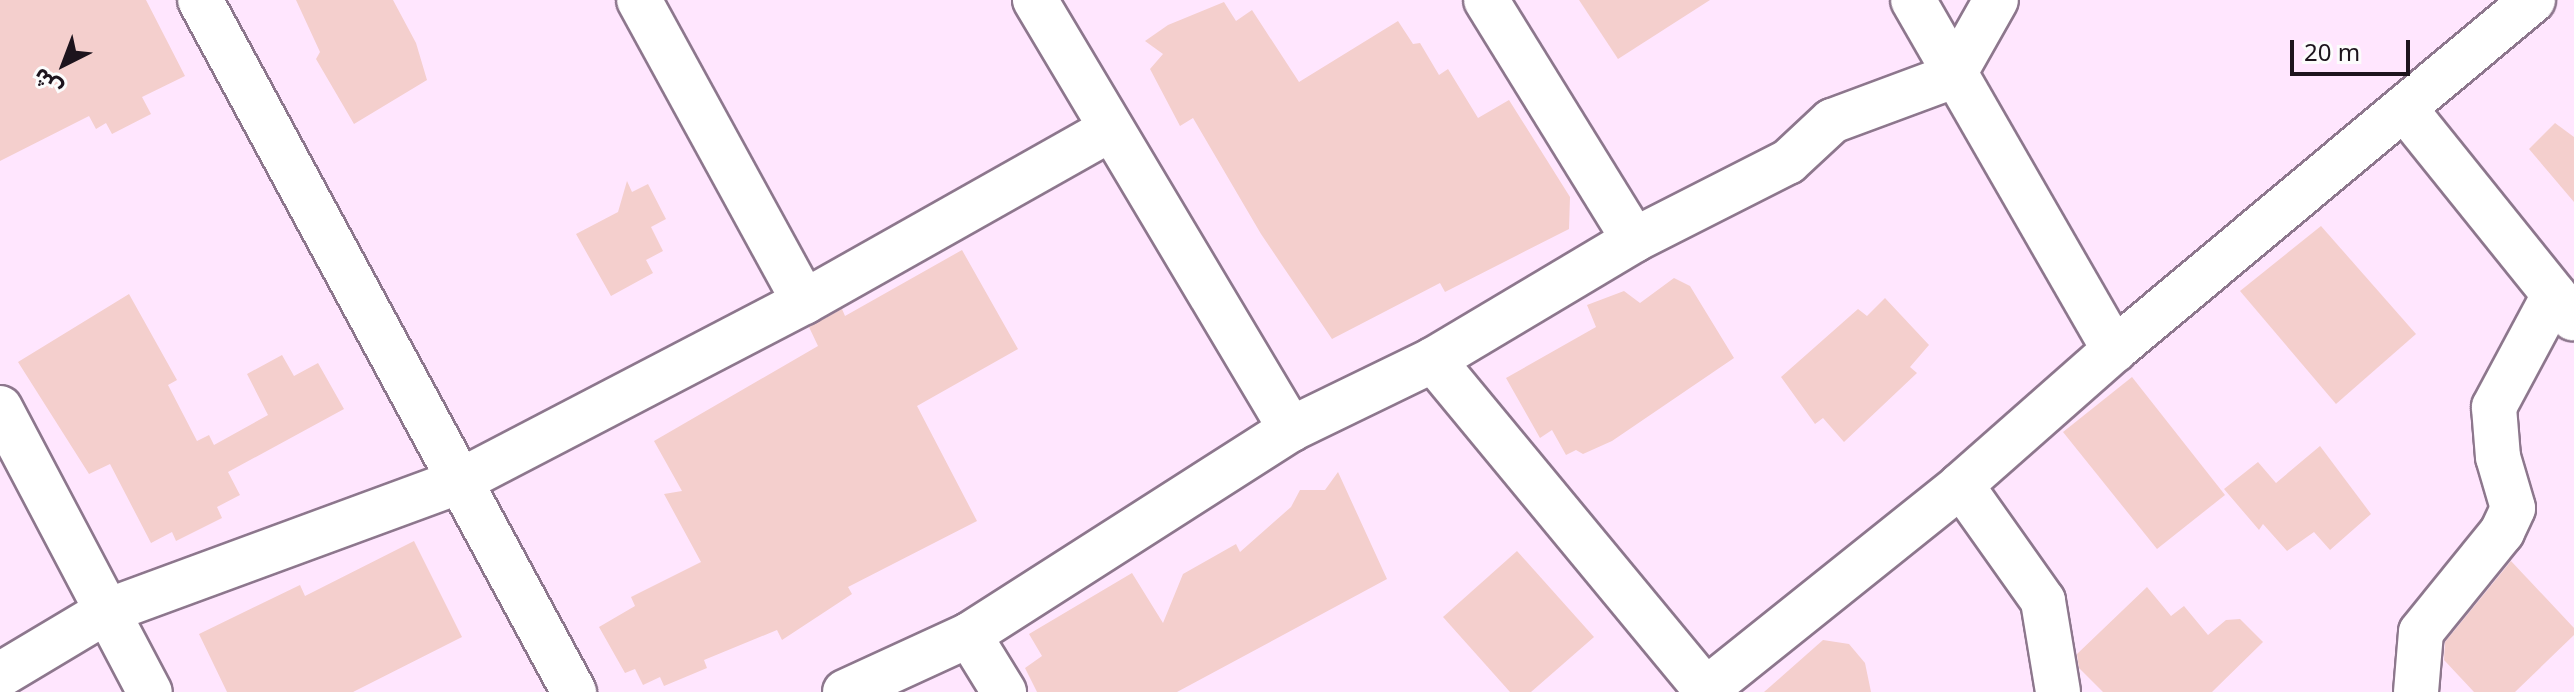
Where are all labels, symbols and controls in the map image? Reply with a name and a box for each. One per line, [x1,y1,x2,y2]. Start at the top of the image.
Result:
north arrow [24,24,104,104]
scale bar [2294,24,2414,74]
text: 20 m [2304,28,2360,79]
text: ش [21,55,75,109]

